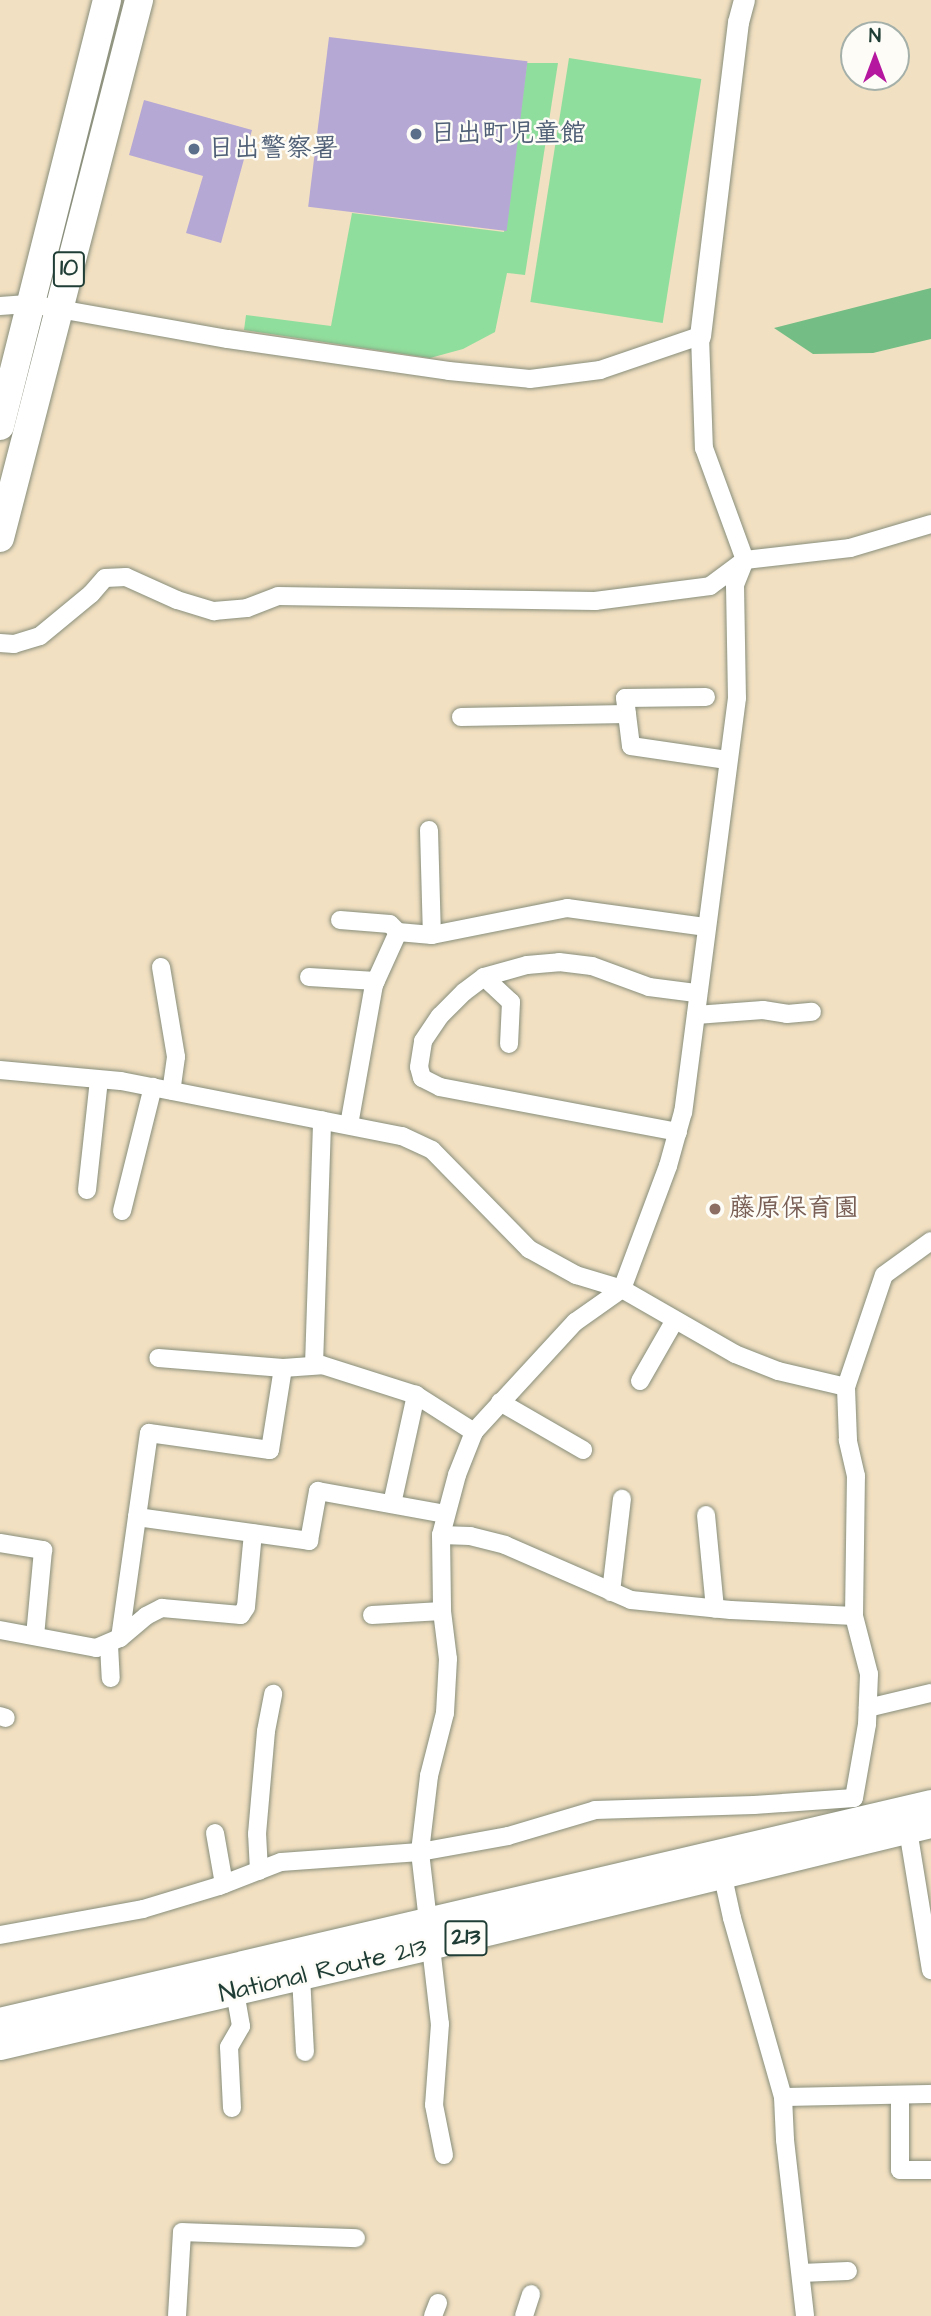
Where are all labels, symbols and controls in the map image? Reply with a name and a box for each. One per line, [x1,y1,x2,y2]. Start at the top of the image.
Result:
north arrow [840,21,910,91]
text: N [869,23,881,50]
place label: 日出町児童館 [430,118,586,150]
marker: 日出町児童館 [408,126,424,142]
place label: 日出警察署 [208,133,338,165]
marker: 日出警察署 [186,141,202,157]
road number: 10 [52,248,86,290]
place label: 藤原保育園 [729,1193,859,1225]
marker: 藤原保育園 [707,1201,723,1217]
road number: 213 [443,1917,489,1958]
street label: National Route 213 [216,1932,430,2010]

